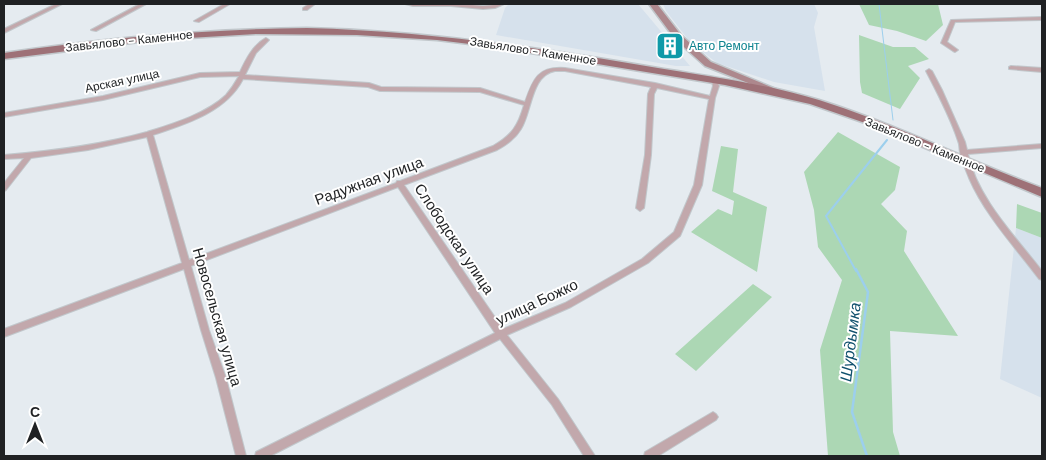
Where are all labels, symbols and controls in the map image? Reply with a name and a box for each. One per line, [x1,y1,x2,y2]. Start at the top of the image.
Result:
street label: Завьялово - Каменное [65,26,194,56]
building icon: Авто Ремонт [655,31,685,61]
street label: Завьялово - Каменное [469,33,598,69]
place label: Авто Ремонт [689,38,760,54]
street label: Арская улица [83,65,161,97]
street label: Завьялово - Каменное [863,114,988,176]
street label: Радужная улица [312,152,427,210]
street label: Слободская улица [409,180,499,299]
street label: Новосельская улица [188,245,247,389]
street label: улица Божко [493,274,581,330]
water label: Шурдымка [835,301,866,383]
north arrow [10,400,60,450]
text: С [30,403,40,421]

